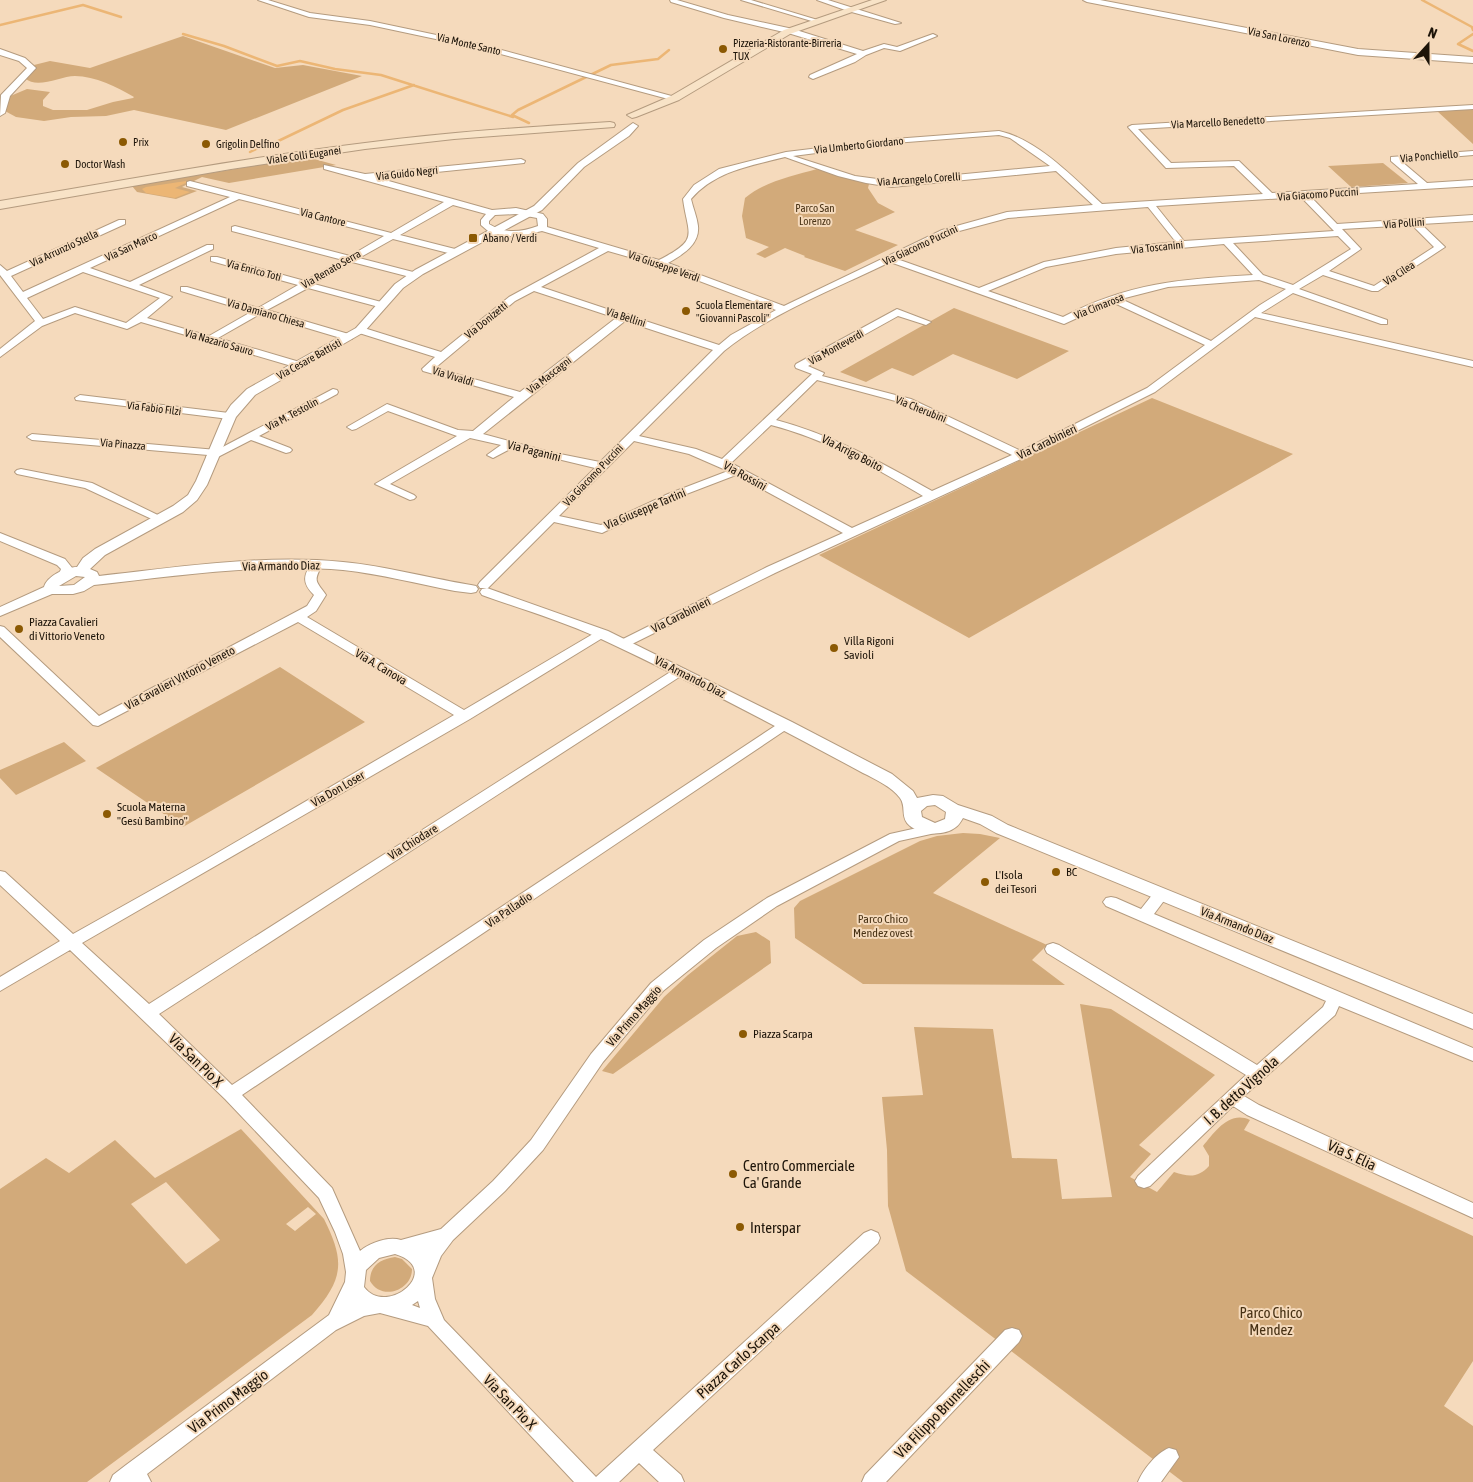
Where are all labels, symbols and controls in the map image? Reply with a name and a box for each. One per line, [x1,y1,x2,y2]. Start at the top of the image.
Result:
north arrow [1403,20,1453,70]
text: N [1426,24,1439,42]
street label: Via San Lorenzo [1247,25,1311,49]
street label: Via Monte Santo [436,31,502,57]
place label: Pizzeria-Ristorante-Birreria TUX [733,37,842,62]
marker: Pizzeria-Ristorante-Birreria TUX [717,43,729,55]
street label: Via Marcello Benedetto [1171,114,1265,130]
street label: Via Umberto Giordano [814,134,904,156]
marker: Prix [117,136,129,148]
place label: Prix [133,136,149,148]
marker: Grigolin Delfino [200,138,212,150]
place label: Grigolin Delfino [216,138,280,150]
street label: Viale Colli Euganei [266,144,342,166]
street label: Via Ponchiello [1400,147,1458,165]
marker: Doctor Wash [59,158,71,170]
place label: Doctor Wash [75,158,125,170]
street label: Via Guido Negri [375,164,439,182]
street label: Via Arcangelo Corelli [877,170,961,188]
street label: Via Giacomo Puccini [1277,185,1359,203]
park label: Parco San Lorenzo [795,202,835,227]
street label: Via Cantore [299,206,347,228]
street label: Via Pollini [1383,216,1425,230]
street label: Via Giacomo Puccini [881,222,959,268]
street label: Via Arrunzio Stella [28,227,100,269]
street label: Via San Marco [103,229,159,263]
marker: Abano / Verdi [467,232,479,244]
place label: Abano / Verdi [483,232,537,244]
street label: Via Toscanini [1130,238,1184,256]
street label: Via Renato Serra [299,247,363,291]
street label: Via Giuseppe Verdi [627,248,701,284]
street label: Via Enrico Toti [225,257,283,283]
street label: Via Cilea [1381,258,1417,288]
street label: Via Cimarosa [1072,291,1126,321]
street label: Via Damiano Chiesa [226,296,306,330]
street label: Via Donizetti [462,299,510,341]
place label: Scuola Elementare "Giovanni Pascoli" [696,299,772,324]
street label: Via Bellini [605,305,647,329]
marker: Scuola Elementare "Giovanni Pascoli" [680,305,692,317]
street label: Via Nazario Sauro [183,326,255,358]
street label: Via Monteverdi [807,327,865,367]
street label: Via Cesare Battisti [275,336,343,382]
street label: Via Mascagni [525,354,573,396]
street label: Via Vivaldi [431,364,475,388]
street label: Via Cherubini [894,393,948,425]
street label: Via M. Testolin [264,395,320,433]
street label: Via Fabio Filzi [126,399,182,417]
street label: Via Carabinieri [1015,422,1079,462]
street label: Via Arrigo Boito [819,432,885,475]
street label: Via Pinazza [100,436,146,452]
street label: Via Paganini [506,438,562,464]
street label: Via Giacomo Puccini [561,442,625,508]
street label: Via Rossini [721,458,769,494]
street label: Via Giuseppe Tartini [602,486,688,532]
street label: Via Armando Diaz [242,558,321,574]
street label: Via Carabinieri [649,594,713,636]
place label: Piazza Cavalieri di Vittorio Veneto [29,615,105,643]
marker: Piazza Cavalieri di Vittorio Veneto [13,623,25,635]
place label: Villa Rigoni Savioli [844,634,894,662]
marker: Villa Rigoni Savioli [828,642,840,654]
street label: Via Cavalieri Vittorio Veneto [123,643,238,713]
street label: Via A. Canova [352,646,410,688]
street label: Via Armando Diaz [652,653,728,701]
street label: Via Don Loser [309,768,368,810]
place label: Scuola Materna "Gesù Bambino" [117,800,188,828]
marker: Scuola Materna "Gesù Bambino" [101,808,113,820]
street label: Via Chiodare [386,821,440,863]
place label: BC [1066,865,1078,879]
marker: BC [1050,866,1062,878]
place label: L'Isola dei Tesori [995,868,1037,896]
marker: L'Isola dei Tesori [979,876,991,888]
street label: Via Palladio [483,889,535,931]
street label: Via Armando Diaz [1198,904,1276,946]
park label: Parco Chico Mendez ovest [853,912,913,940]
street label: Via Primo Maggio [604,982,664,1049]
place label: Piazza Scarpa [753,1027,813,1041]
marker: Piazza Scarpa [737,1028,749,1040]
street label: Via San Pio X [165,1030,227,1090]
street label: I. B. detto Vignola [1200,1052,1282,1128]
street label: Via S. Elia [1325,1136,1379,1174]
place label: Centro Commerciale Ca' Grande [743,1157,855,1191]
marker: Centro Commerciale Ca' Grande [727,1168,739,1180]
place label: Interspar [750,1219,801,1236]
marker: Interspar [734,1221,746,1233]
park label: Parco Chico Mendez [1239,1304,1303,1338]
street label: Piazza Carlo Scarpa [693,1318,783,1402]
street label: Via Filippo Brunelleschi [891,1357,993,1461]
street label: Via Primo Maggio [185,1366,271,1436]
street label: Via San Pio X [480,1371,540,1433]

